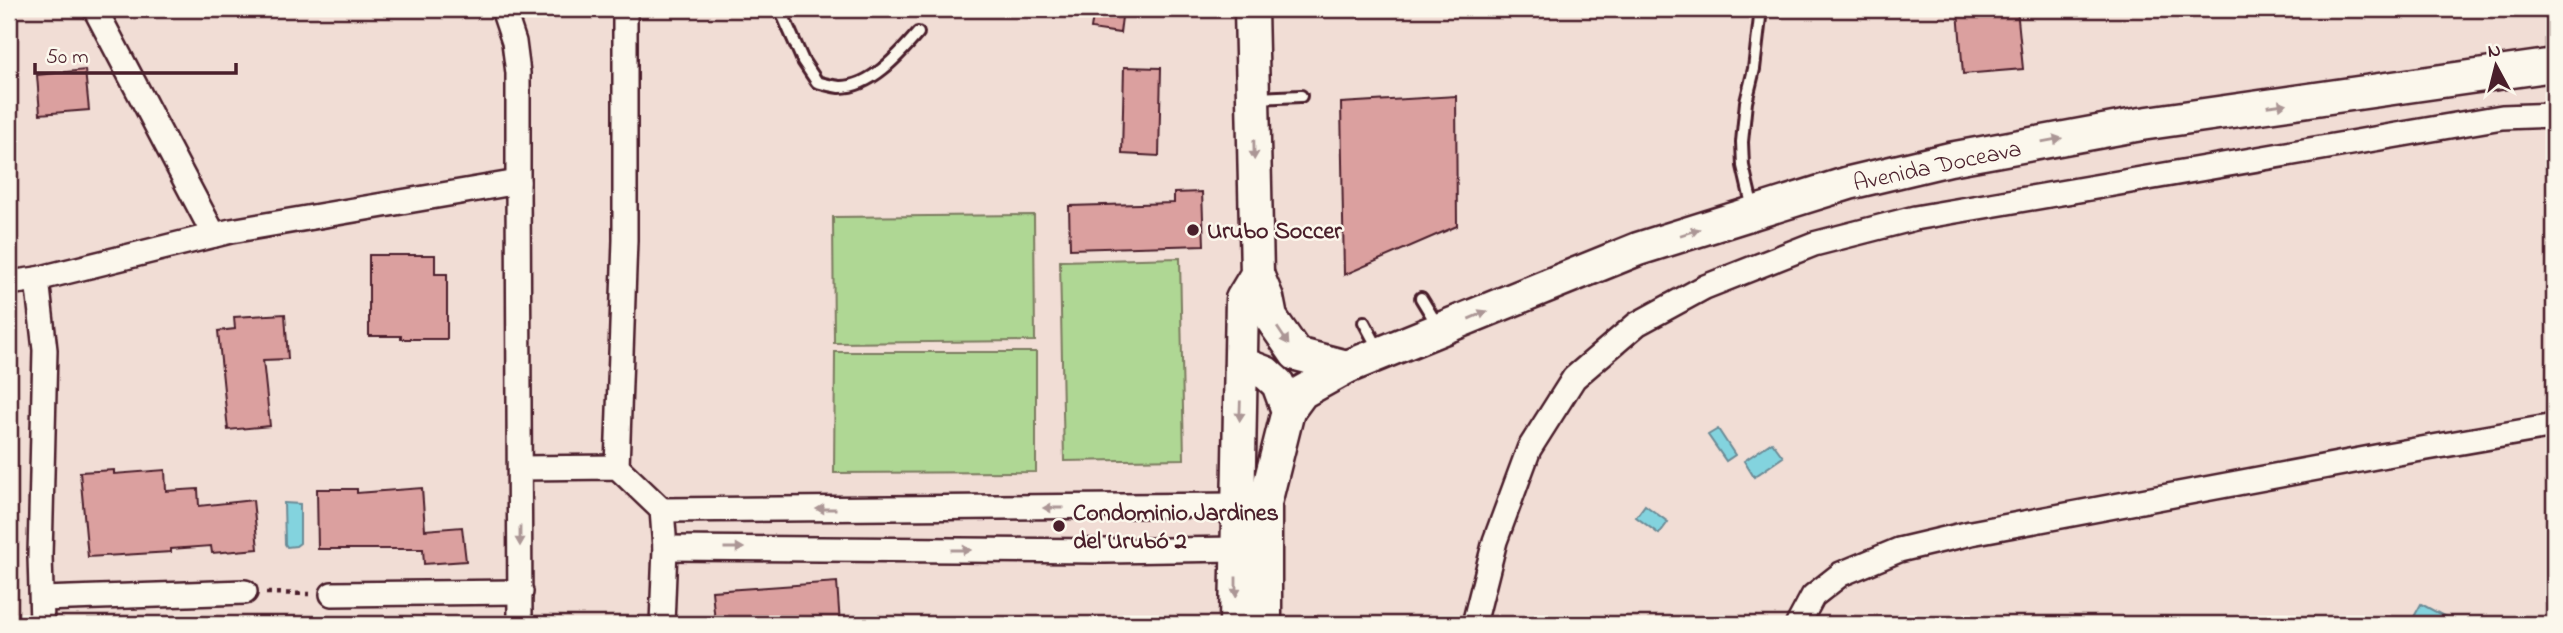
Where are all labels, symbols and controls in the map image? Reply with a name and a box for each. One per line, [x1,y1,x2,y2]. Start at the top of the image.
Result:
scale bar [35,32,236,76]
north arrow [2462,32,2532,102]
text: N [2486,37,2502,66]
text: 50 m [46,43,89,73]
one-way arrow [2266,99,2288,110]
street label: Avenida Doceava [1850,133,2025,202]
one-way arrow [2041,134,2063,145]
one-way arrow [1248,140,1260,162]
place label: Urubo Soccer [1207,215,1342,250]
marker: Urubo Soccer [1185,222,1201,238]
one-way arrow [1680,227,1701,237]
one-way arrow [1468,309,1488,321]
one-way arrow [1276,326,1289,346]
one-way arrow [1234,400,1245,422]
place label: Condominio Jardines del Urubó 2 [1073,497,1279,560]
one-way arrow [1042,502,1064,513]
one-way arrow [814,503,836,515]
marker: Condominio Jardines del Urubó 2 [1051,518,1067,534]
one-way arrow [514,526,526,548]
one-way arrow [723,542,745,554]
one-way arrow [950,544,972,556]
one-way arrow [1230,576,1242,598]

